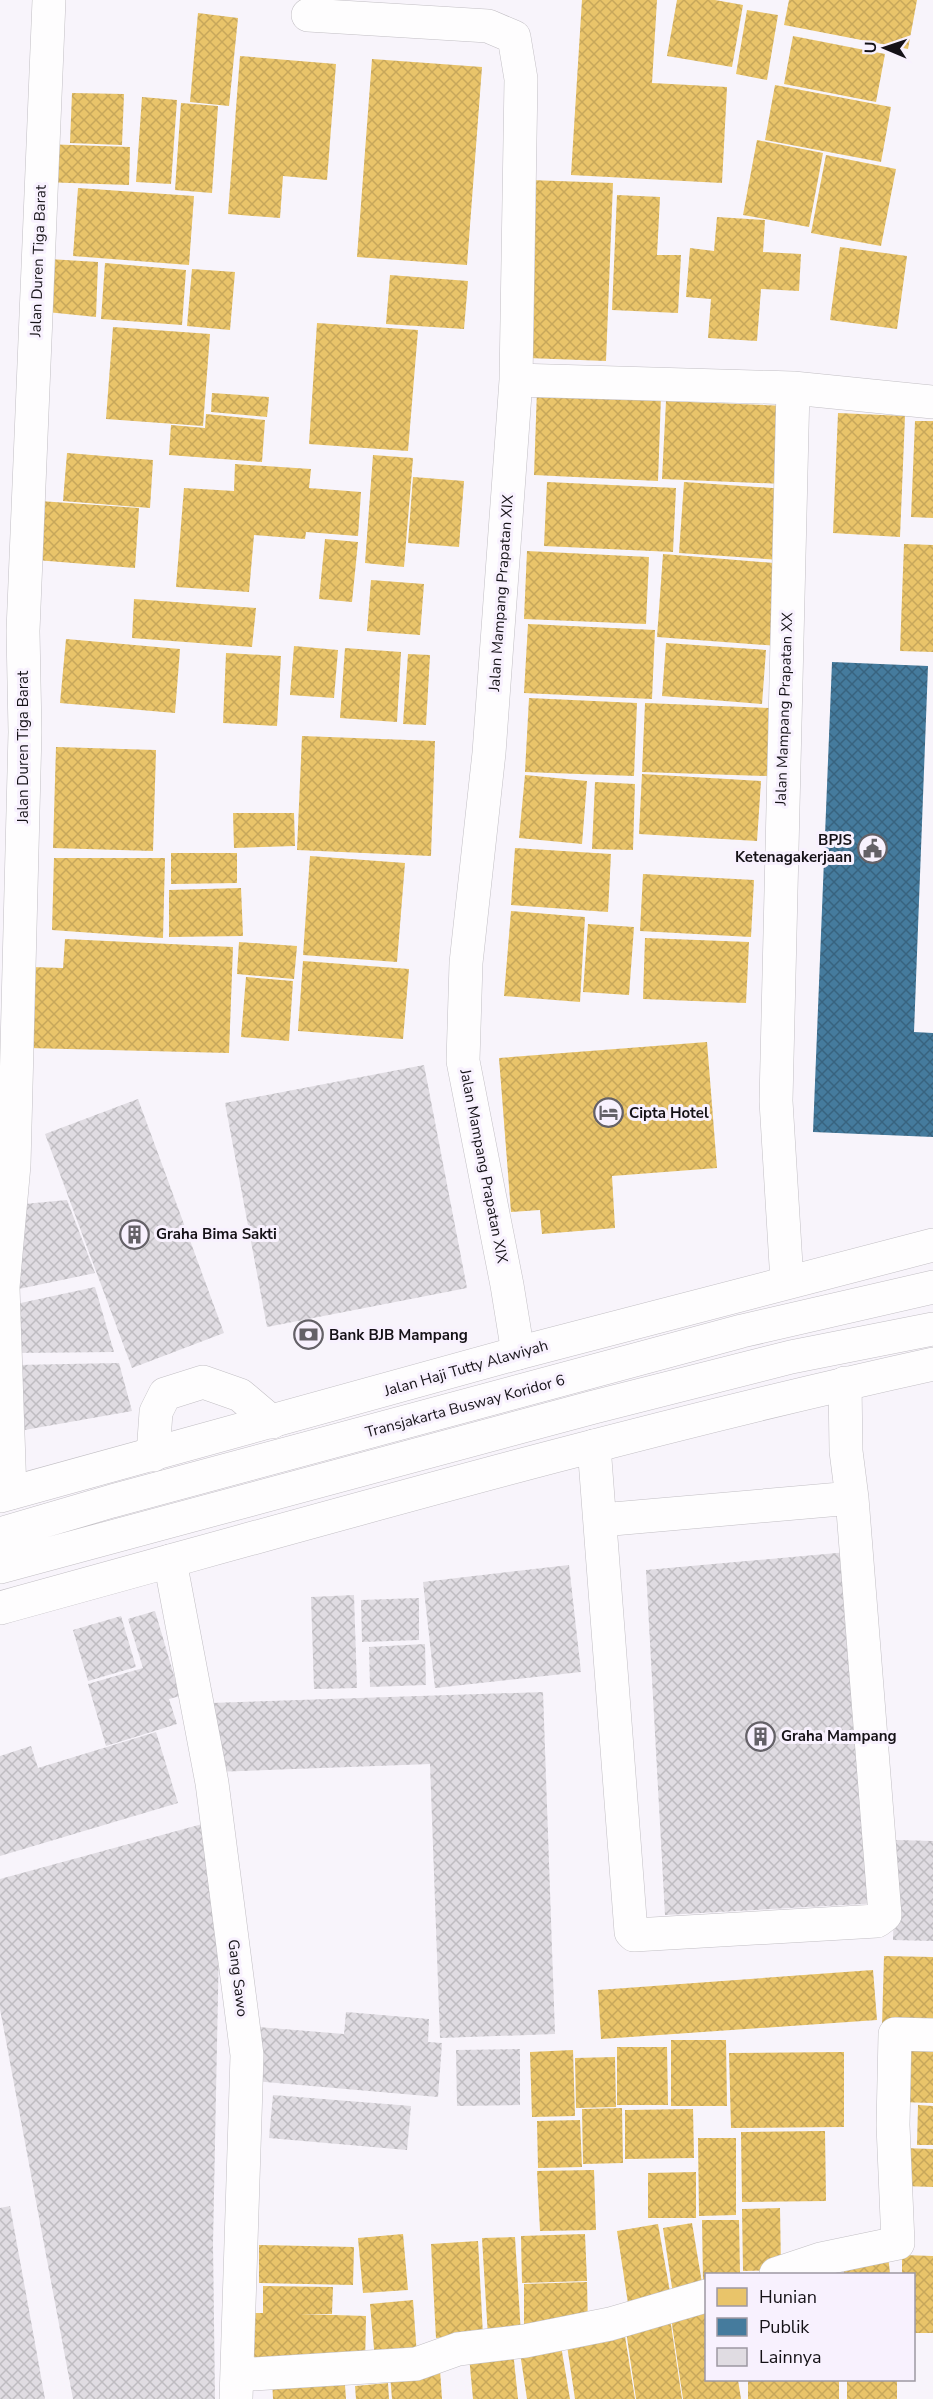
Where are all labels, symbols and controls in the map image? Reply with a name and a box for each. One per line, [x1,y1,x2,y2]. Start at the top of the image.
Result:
north arrow [855,18,915,78]
text: U [860,41,882,54]
street label: Jalan Duren Tiga Barat [25,184,51,339]
street label: Jalan Mampang Prapatan XIX [484,494,518,693]
street label: Jalan Mampang Prapatan XX [771,612,797,807]
street label: Jalan Duren Tiga Barat [13,670,33,824]
place label: BPJS Ketenagakerjaan [735,830,852,867]
public building icon: BPJS Ketenagakerjaan [857,833,889,865]
street label: Jalan Mampang Prapatan XIX [455,1066,513,1265]
hotel icon: Cipta Hotel [592,1097,624,1129]
place label: Cipta Hotel [629,1103,709,1123]
building icon: Graha Bima Sakti [119,1218,151,1250]
place label: Graha Bima Sakti [156,1224,277,1244]
bank icon: Bank BJB Mampang [292,1319,324,1351]
place label: Bank BJB Mampang [329,1325,468,1345]
street label: Jalan Haji Tutty Alawiyah [381,1335,550,1401]
street label: Transjakarta Busway Koridor 6 [363,1370,567,1442]
building icon: Graha Mampang [744,1720,776,1752]
place label: Graha Mampang [781,1726,897,1746]
street label: Gang Sawo [223,1938,253,2018]
legend [705,2273,915,2381]
text: Hunian [759,2285,817,2309]
text: Publik [759,2315,810,2339]
text: Lainnya [759,2345,821,2369]

